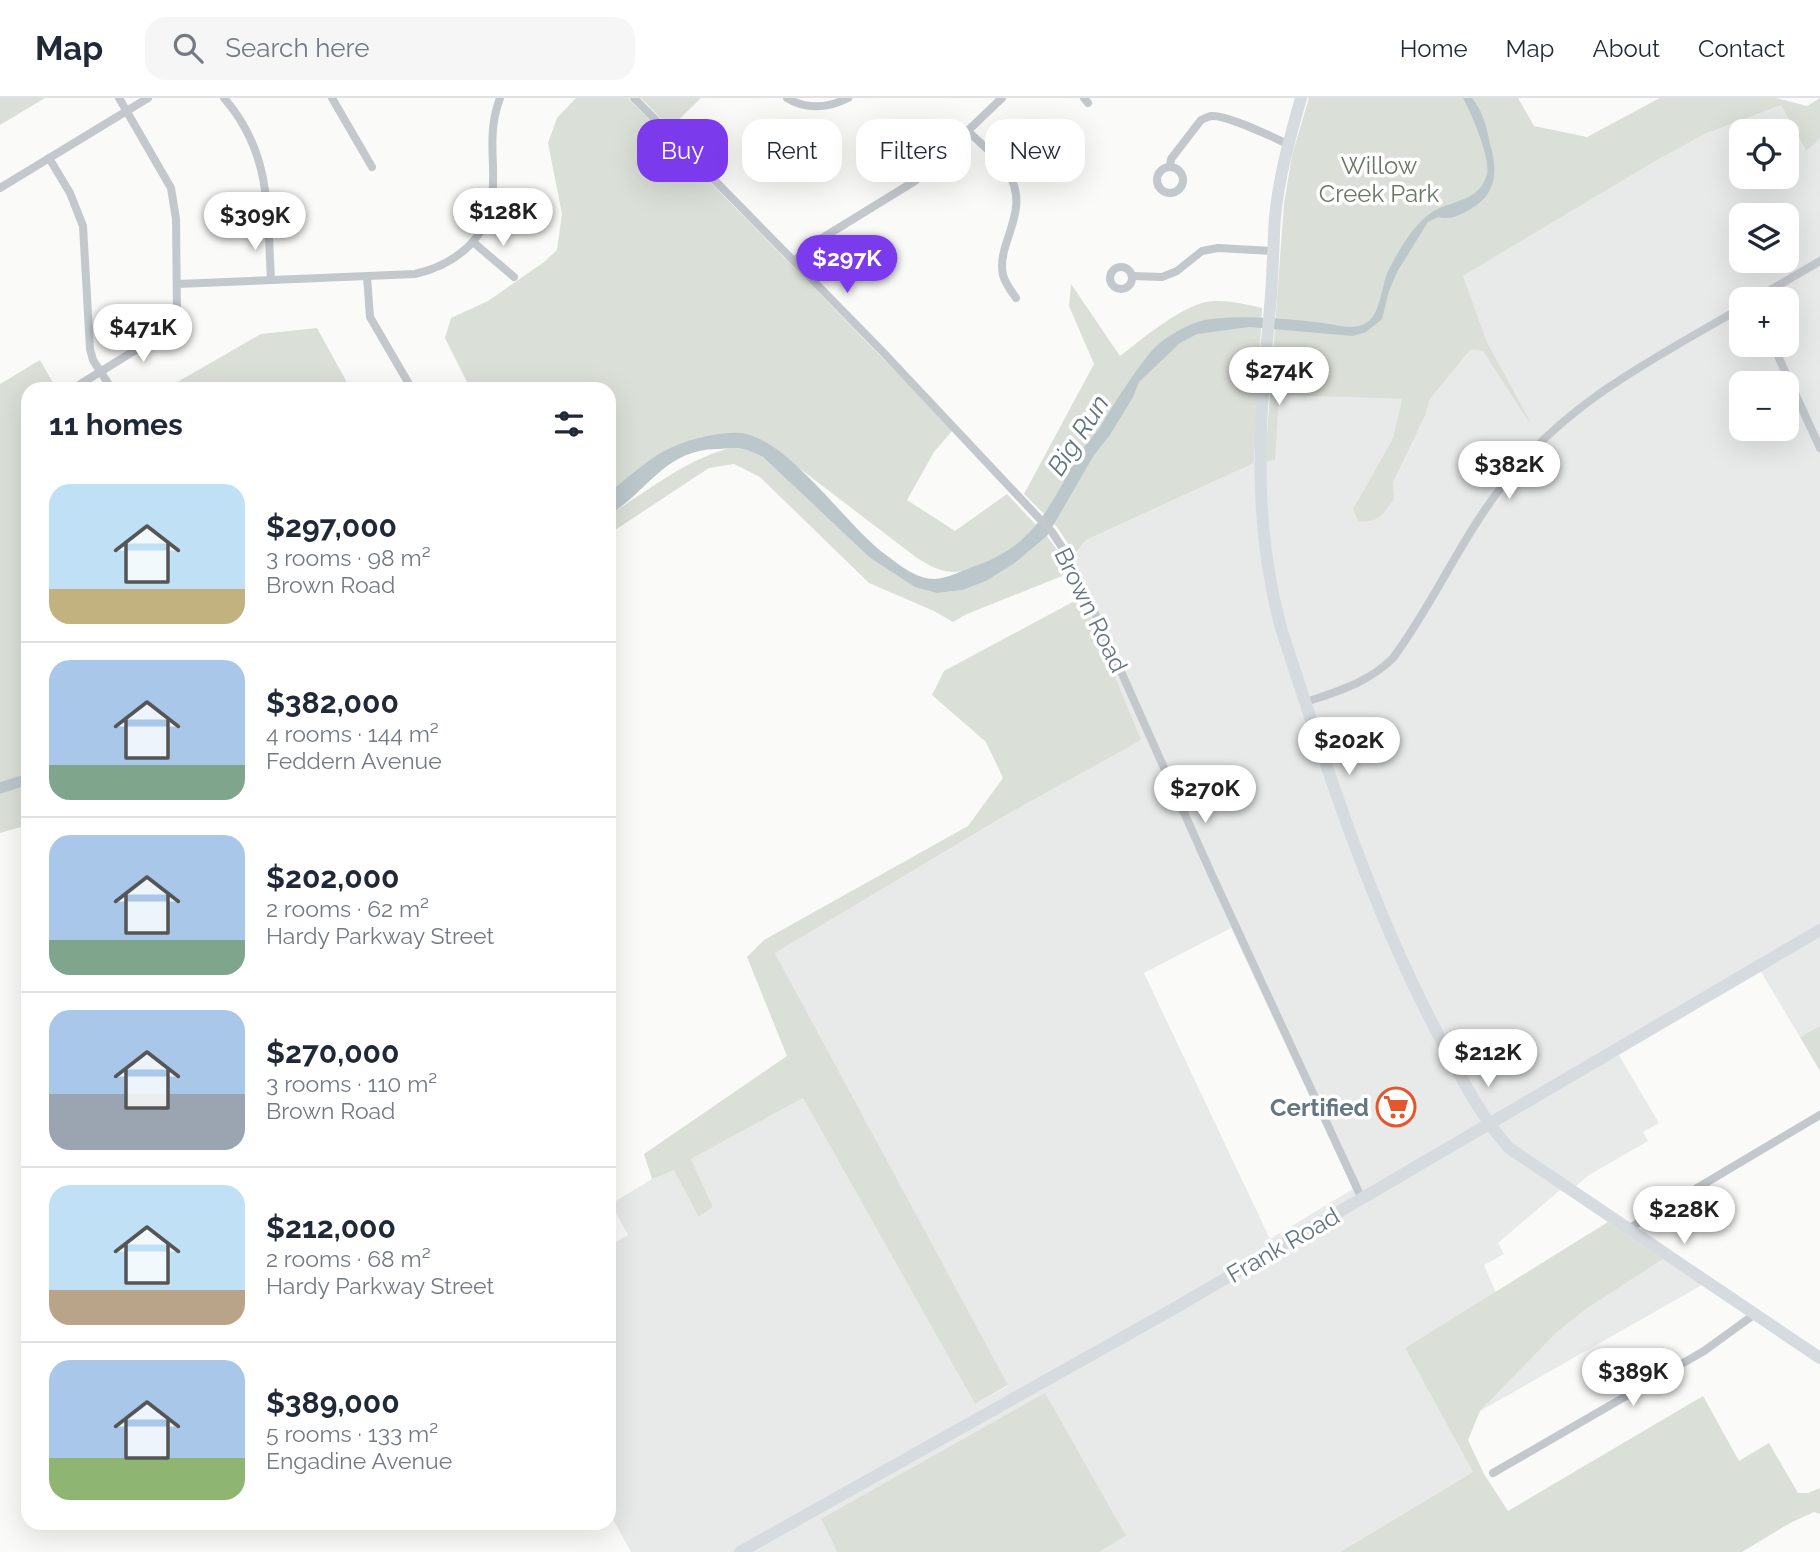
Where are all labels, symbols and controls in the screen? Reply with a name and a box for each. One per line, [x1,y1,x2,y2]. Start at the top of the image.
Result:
search box [145,17,635,80]
text: Map [35,29,103,68]
icon: search [169,29,207,67]
text: Search here [225,33,370,63]
text: Home [1400,34,1468,63]
text: Map [1506,34,1554,63]
text: About [1592,34,1660,63]
text: Contact [1698,34,1785,63]
chip: Buy [637,119,728,182]
chip: Rent [742,119,842,182]
chip: Filters [856,119,971,182]
chip: New [985,119,1085,182]
map controls [1729,119,1799,441]
button: locate [1729,119,1799,189]
park label: Willow Creek Park [1319,151,1440,208]
pin: $128K [454,188,552,248]
pin: $309K [206,192,304,252]
text: $128K [469,197,537,224]
text: $309K [220,201,290,228]
button: layers [1729,203,1799,273]
pin: $297K [798,236,896,295]
text: $297K [812,244,882,271]
button: + [1729,287,1799,357]
pin: $471K [94,304,192,364]
text: $471K [109,313,177,340]
pin: $274K [1230,348,1328,407]
text: $274K [1245,356,1313,383]
button: − [1729,371,1799,441]
water label: Big Run [1041,389,1115,481]
icon: filters [550,405,588,443]
text: 11 homes [49,407,183,442]
pin: $382K [1460,442,1558,501]
text: $382K [1474,450,1544,477]
text: $297,000 [266,509,397,544]
icon: home [105,512,189,596]
street label: Brown Road [1048,543,1134,677]
text: 3 rooms · 98 m² [266,544,431,571]
text: Brown Road [266,571,395,598]
text: $382,000 [266,685,399,720]
icon: home [105,688,189,772]
pin: $202K [1300,718,1398,777]
text: 4 rooms · 144 m² [266,720,439,747]
text: $202K [1314,726,1384,753]
text: Feddern Avenue [266,747,442,774]
pin: $270K [1156,766,1254,825]
text: $270K [1170,774,1240,801]
text: $202,000 [266,860,400,895]
icon: home [105,863,189,947]
text: 2 rooms · 62 m² [266,895,429,922]
text: Hardy Parkway Street [266,922,494,949]
pin: $212K [1439,1030,1537,1089]
text: $270,000 [266,1035,399,1070]
icon: home [105,1038,189,1122]
text: $212K [1454,1038,1522,1065]
text: 3 rooms · 110 m² [266,1070,437,1097]
supermarket icon: Certified [1375,1086,1417,1128]
place label: Certified [1270,1093,1369,1122]
text: Brown Road [266,1097,395,1124]
pin: $228K [1635,1186,1733,1246]
text: $228K [1649,1195,1719,1222]
street label: Frank Road [1222,1201,1344,1289]
text: $212,000 [266,1210,396,1245]
icon: home [105,1213,189,1297]
text: 2 rooms · 68 m² [266,1245,431,1272]
text: Hardy Parkway Street [266,1272,494,1299]
pin: $389K [1584,1348,1682,1408]
text: $389K [1598,1357,1668,1384]
text: $389,000 [266,1385,400,1420]
icon: home [105,1388,189,1472]
text: 5 rooms · 133 m² [266,1420,438,1447]
text: Engadine Avenue [266,1447,452,1474]

